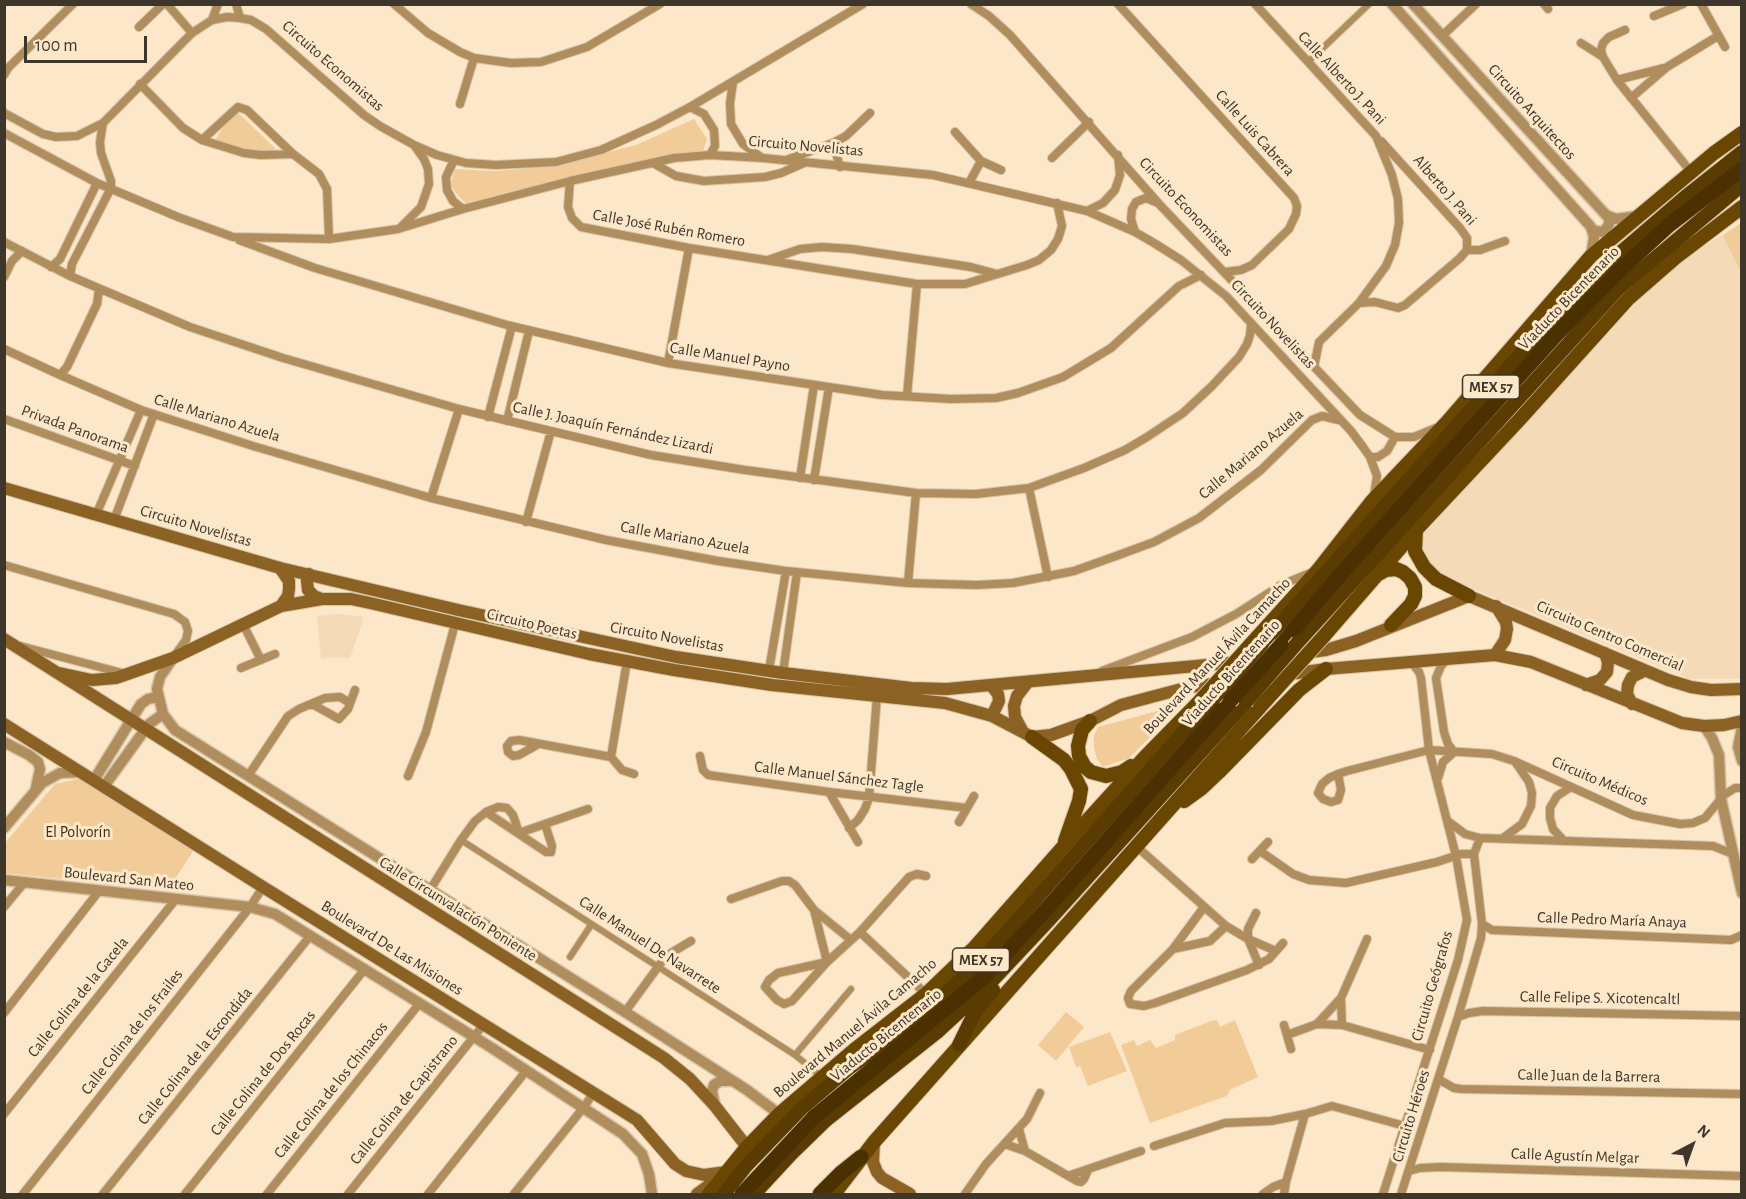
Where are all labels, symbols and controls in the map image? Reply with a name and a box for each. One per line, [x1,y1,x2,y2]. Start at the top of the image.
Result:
street label: Circuito Economistas [278,16,388,116]
scale bar [27,24,150,62]
street label: Calle Alberto J. Pani [1294,27,1390,129]
text: 100 m [35,37,78,55]
street label: Circuito Arquitectos [1484,60,1580,164]
street label: Calle Luis Cabrera [1211,86,1299,180]
street label: Circuito Novelistas [748,131,864,161]
street label: Alberto J. Pani [1409,151,1481,229]
street label: Circuito Economistas [1135,153,1237,261]
street label: Calle José Rubén Romero [591,205,747,251]
street label: Viaducto Bicentenario [1514,242,1624,354]
street label: Circuito Novelistas [1227,275,1319,373]
street label: Calle Manuel Payno [668,338,792,376]
road number: MEX 57 [1462,375,1520,399]
street label: Calle Mariano Azuela [152,390,282,446]
street label: Calle J. Joaquín Fernández Lizardi [511,397,715,459]
street label: Privada Panorama [19,401,131,457]
street label: Calle Mariano Azuela [1195,405,1307,503]
street label: Circuito Novelistas [138,501,254,551]
street label: Calle Mariano Azuela [619,517,751,559]
street label: Boulevard Manuel Ávila Camacho [1139,574,1295,738]
street label: Circuito Centro Comercial [1534,596,1686,676]
street label: Circuito Poetas [485,604,579,644]
street label: Viaducto Bicentenario [1178,616,1284,730]
street label: Circuito Novelistas [609,618,725,656]
street label: Circuito Médicos [1549,752,1651,810]
street label: Calle Manuel Sánchez Tagle [753,757,925,797]
park label: El Polvorín [45,822,111,842]
street label: Calle Circunvalación Poniente [376,853,540,965]
street label: Boulevard San Mateo [63,863,195,895]
street label: Calle Manuel De Navarrete [575,892,725,998]
street label: Boulevard De Las Misiones [317,896,467,1000]
street label: Calle Pedro María Anaya [1537,908,1687,932]
street label: Circuito Geógrafos [1407,929,1457,1043]
street label: Calle Colina de la Gacela [23,933,133,1061]
road number: MEX 57 [952,948,1010,972]
street label: Boulevard Manuel Ávila Camacho [769,954,941,1102]
street label: Calle Colina de los Frailes [77,965,187,1099]
street label: Calle Colina de la Escondida [134,983,256,1129]
street label: Viaducto Bicentenario [827,984,945,1086]
street label: Calle Felipe S. Xicotencaltl [1520,987,1680,1009]
street label: Calle Colina de Dos Rocas [206,1006,320,1140]
street label: Calle Colina de los Chinacos [270,1018,392,1162]
street label: Calle Colina de Capistrano [346,1031,462,1169]
street label: Calle Juan de la Barrera [1517,1065,1661,1087]
street label: Circuito Héroes [1388,1068,1434,1164]
north arrow [1662,1115,1722,1175]
text: N [1694,1122,1713,1141]
street label: Calle Agustín Melgar [1511,1144,1639,1168]

